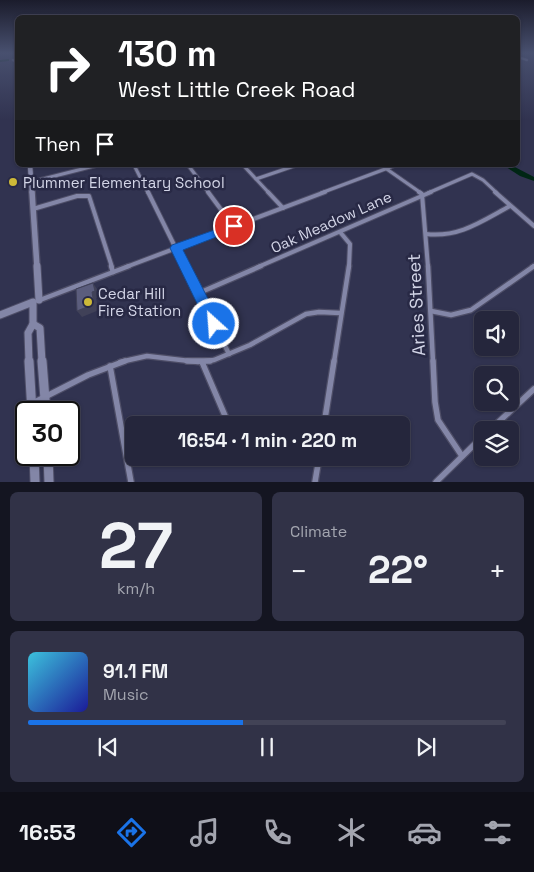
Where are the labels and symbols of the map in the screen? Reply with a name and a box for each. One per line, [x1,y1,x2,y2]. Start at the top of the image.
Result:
place label: Plummer Elementary School [23,173,225,192]
marker: Plummer Elementary School [7,176,19,188]
street label: Oak Meadow Lane [268,187,395,257]
pin [213,205,255,247]
street label: Aries Street [402,253,430,357]
place label: Cedar Hill Fire Station [98,284,181,320]
marker: Cedar Hill Fire Station [82,296,94,308]
position arrow [187,297,239,349]
speed limit sign: 30 [15,401,80,466]

